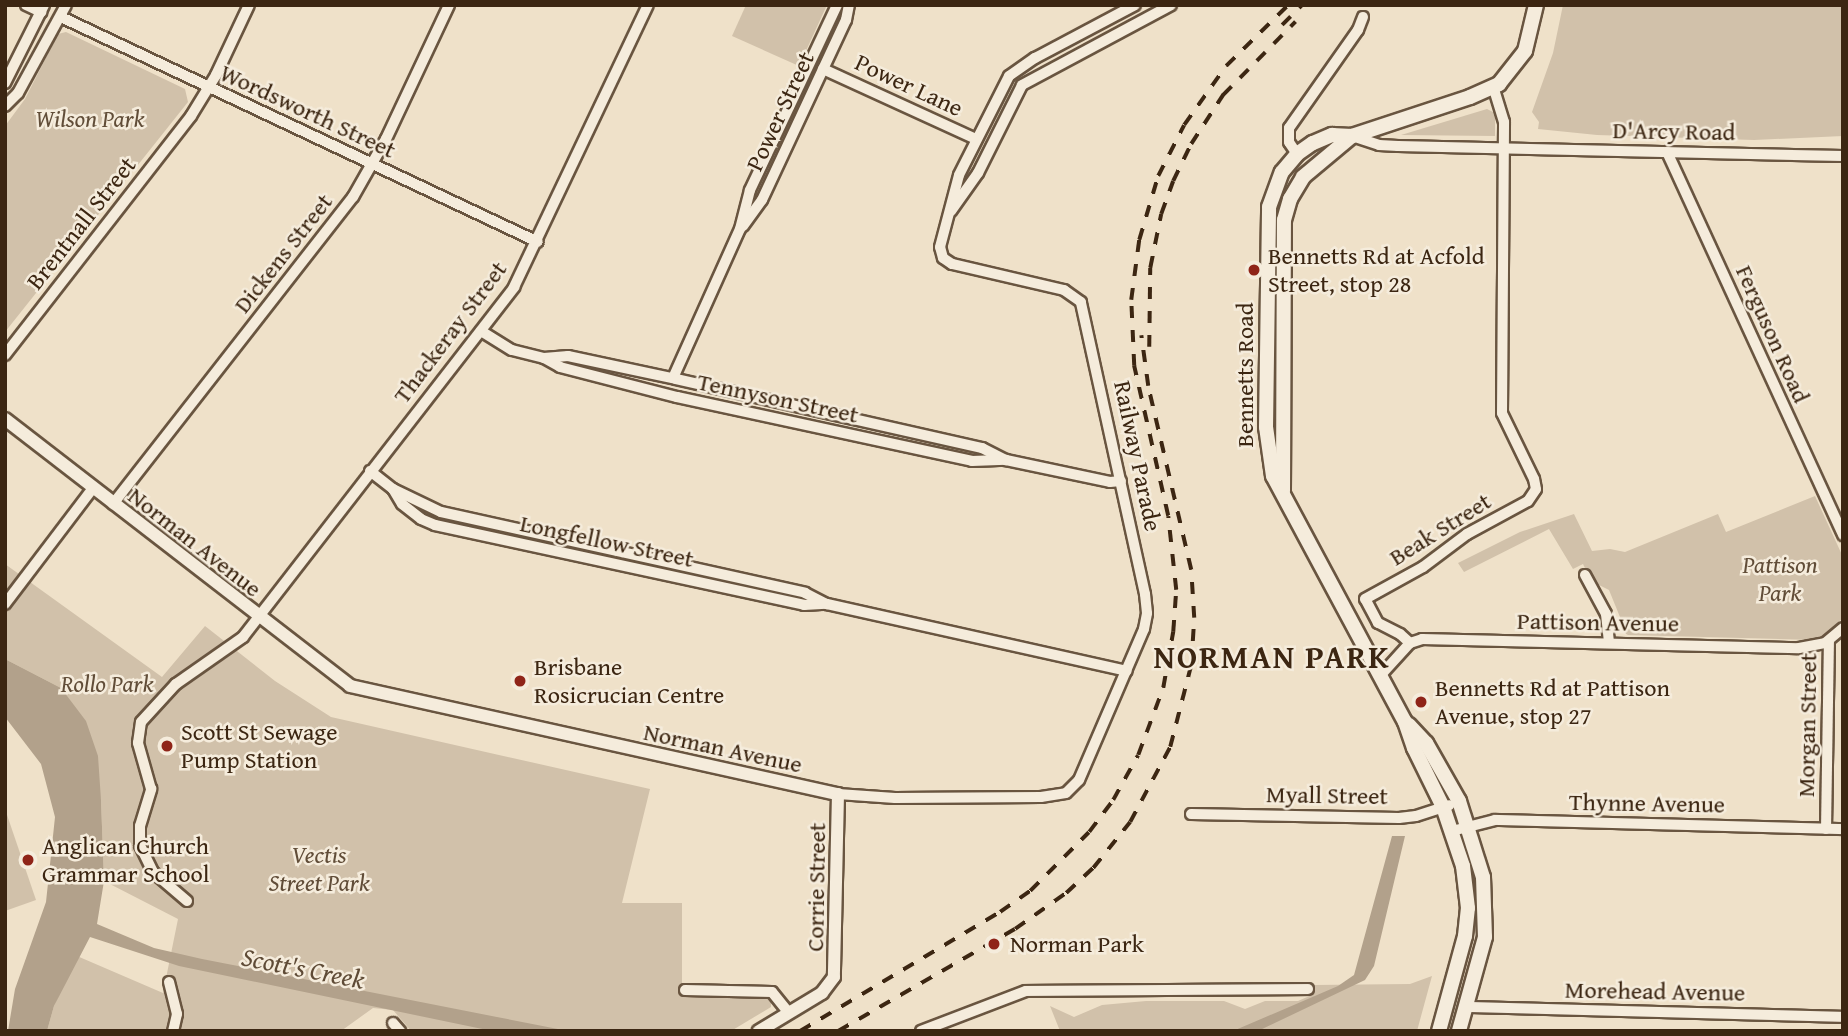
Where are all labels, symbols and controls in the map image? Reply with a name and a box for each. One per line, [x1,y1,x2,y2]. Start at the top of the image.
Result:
street label: Power Street [740,47,820,175]
street label: Power Lane [851,48,967,122]
street label: Wordsworth Street [216,58,400,164]
park label: Wilson Park [35,105,145,133]
street label: D'Arcy Road [1612,116,1736,146]
street label: Brentnall Street [20,151,142,295]
street label: Dickens Street [227,188,339,318]
place label: Bennetts Rd at Acfold Street, stop 28 [1268,242,1485,298]
street label: Thackeray Street [387,255,513,409]
street label: Ferguson Road [1730,261,1816,407]
marker: Bennetts Rd at Acfold Street, stop 28 [1246,262,1262,278]
street label: Bennetts Road [1231,302,1259,448]
street label: Tennyson Street [695,367,861,429]
street label: Railway Parade [1108,378,1168,534]
street label: Norman Avenue [123,481,267,603]
street label: Beak Street [1384,486,1496,572]
street label: Longfellow Street [518,509,696,573]
park label: Pattison Park [1742,551,1818,607]
street label: Pattison Avenue [1517,606,1679,638]
district label: NORMAN PARK [1155,638,1389,676]
street label: Morgan Street [1791,652,1823,798]
place label: Brisbane Rosicrucian Centre [534,653,724,709]
park label: Rollo Park [61,670,153,698]
marker: Brisbane Rosicrucian Centre [512,673,528,689]
place label: Bennetts Rd at Pattison Avenue, stop 27 [1435,674,1670,730]
marker: Bennetts Rd at Pattison Avenue, stop 27 [1413,694,1429,710]
street label: Norman Avenue [641,717,805,779]
place label: Scott St Sewage Pump Station [181,718,338,774]
marker: Scott St Sewage Pump Station [159,738,175,754]
street label: Myall Street [1266,780,1388,810]
street label: Thynne Avenue [1569,787,1725,819]
street label: Corrie Street [800,822,832,952]
place label: Anglican Church Grammar School [42,832,210,888]
park label: Vectis Street Park [268,841,370,897]
marker: Anglican Church Grammar School [20,852,36,868]
place label: Norman Park [1010,930,1144,958]
marker: Norman Park [984,934,1004,954]
water label: Scott's Creek [239,941,367,995]
street label: Morehead Avenue [1564,975,1746,1007]

